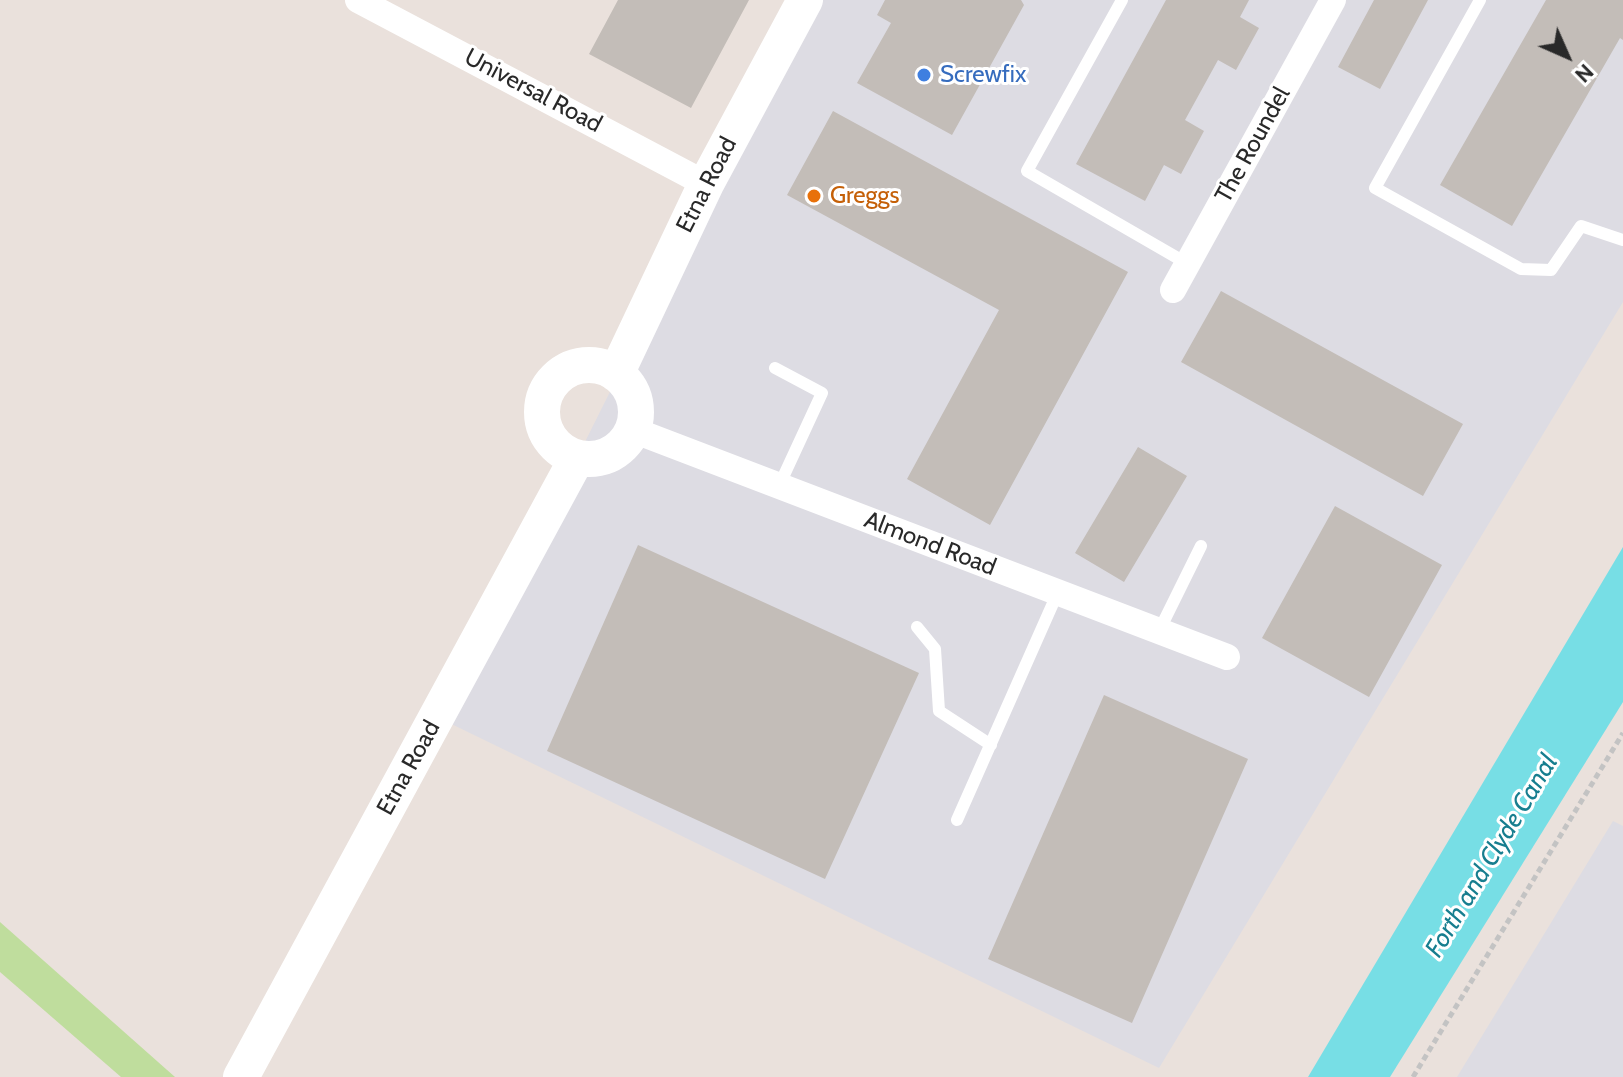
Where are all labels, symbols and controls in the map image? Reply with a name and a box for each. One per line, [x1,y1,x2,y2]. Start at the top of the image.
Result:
north arrow [1527,16,1607,96]
street label: Universal Road [459,43,607,139]
text: N [1569,58,1599,88]
place label: Screwfix [940,61,1026,89]
marker: Screwfix [915,66,933,84]
street label: The Roundel [1209,82,1297,208]
street label: Etna Road [671,132,743,238]
place label: Greggs [830,182,899,210]
marker: Greggs [805,187,823,205]
street label: Almond Road [860,506,1000,582]
street label: Etna Road [371,716,447,820]
water label: Forth and Clyde Canal [1419,749,1565,963]

